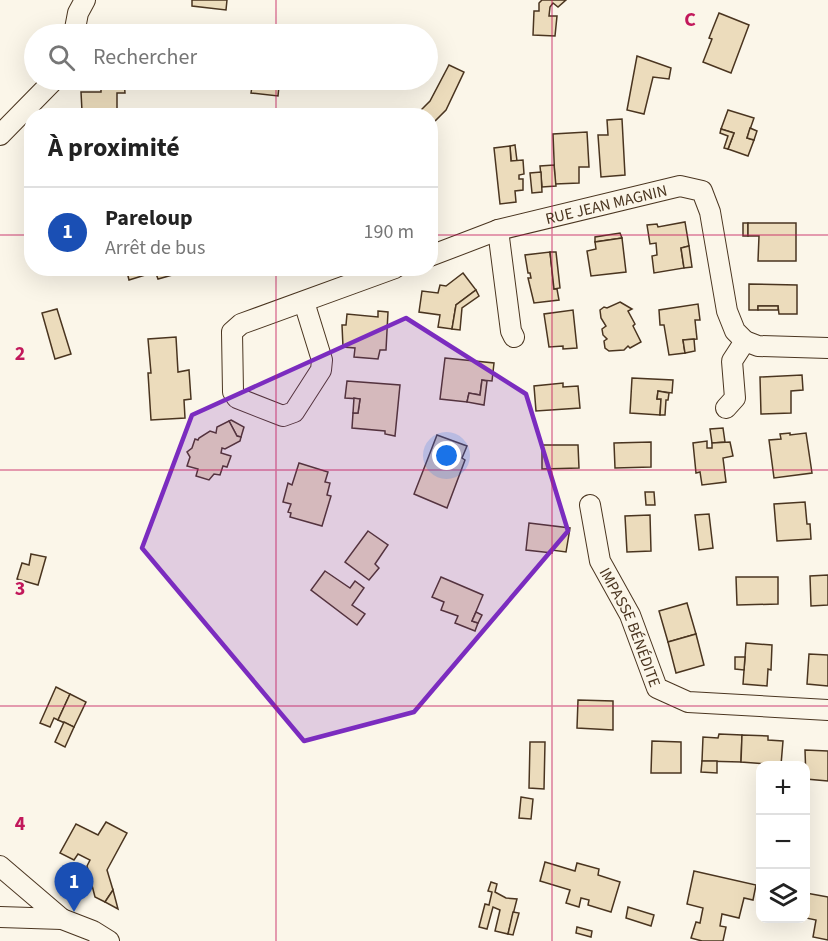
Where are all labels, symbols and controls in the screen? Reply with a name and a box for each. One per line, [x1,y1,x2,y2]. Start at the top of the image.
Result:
text: C [684,6,696,34]
search box [24,24,438,90]
icon: search [45,41,78,74]
text: Rechercher [93,41,197,73]
text: À proximité [48,129,180,166]
street label: RUE JEAN MAGNIN [543,180,669,230]
text: Pareloup [105,202,193,234]
text: 1 [62,218,73,246]
text: 190 m [364,218,414,246]
text: Arrêt de bus [105,234,205,262]
text: 2 [15,340,25,368]
your location [432,441,461,470]
street label: IMPASSE BÉNÉDITE [594,564,666,690]
text: 3 [15,575,25,603]
map controls [756,761,810,923]
button: + [756,761,810,815]
text: 4 [15,810,26,838]
button: − [756,815,810,869]
pin: 1 [54,862,94,912]
button: layers [756,869,810,923]

